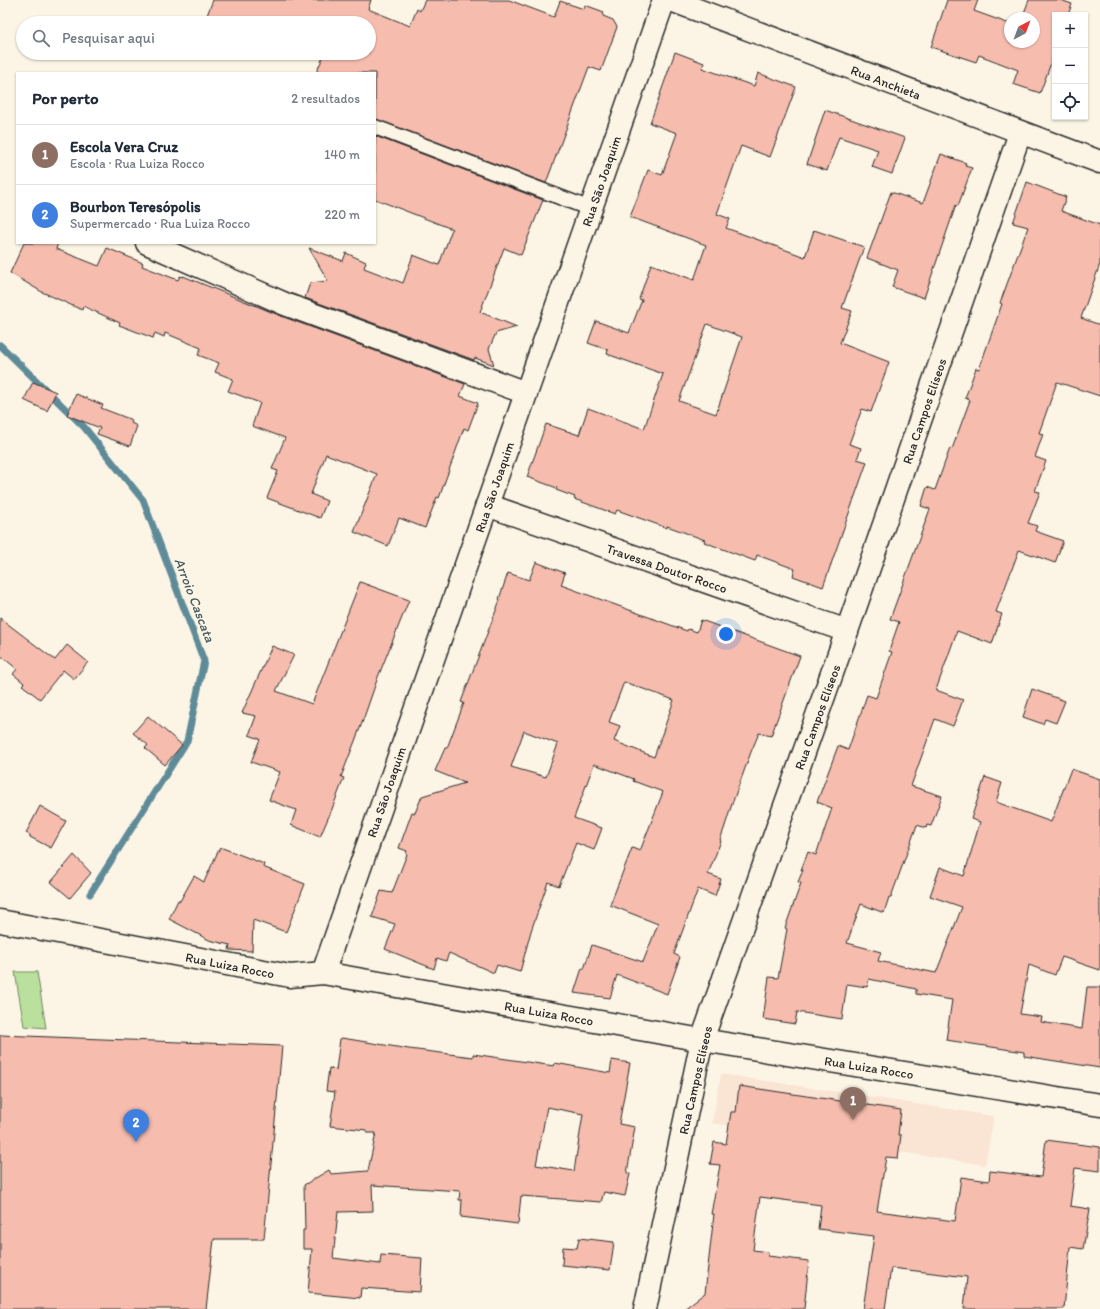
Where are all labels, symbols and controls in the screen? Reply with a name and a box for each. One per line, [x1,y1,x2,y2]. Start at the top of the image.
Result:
north arrow [1004,12,1040,48]
map controls [1052,12,1088,120]
button: + [1052,12,1088,48]
search box [16,16,376,60]
icon: search [30,27,52,49]
text: Pesquisar aqui [62,29,155,47]
button: − [1052,48,1088,84]
street label: Rua Anchieta [849,62,923,103]
button: locate [1052,84,1088,120]
text: Por perto [32,88,99,108]
text: 2 resultados [291,91,360,106]
street label: Rua São Joaquim [579,133,624,229]
text: Escola Vera Cruz [70,138,178,156]
text: 1 [42,147,48,162]
text: 140 m [324,147,360,162]
text: Escola · Rua Luiza Rocco [70,156,205,171]
text: Bourbon Teresópolis [70,198,201,216]
text: 2 [42,207,48,222]
text: 220 m [324,207,360,222]
text: Supermercado · Rua Luiza Rocco [70,216,250,231]
street label: Rua Campos Elíseos [899,356,950,466]
street label: Rua São Joaquim [472,439,517,535]
street label: Travessa Doutor Rocco [604,541,730,596]
water label: Arroio Cascata [171,556,219,646]
your location [716,624,736,644]
street label: Rua Campos Elíseos [791,662,844,772]
street label: Rua São Joaquim [364,744,409,840]
street label: Rua Luiza Rocco [184,950,276,982]
street label: Rua Luiza Rocco [503,998,595,1029]
street label: Rua Campos Elíseos [676,1024,715,1136]
street label: Rua Luiza Rocco [823,1053,915,1082]
pin: 1 [840,1087,866,1120]
pin: 2 [123,1109,149,1142]

